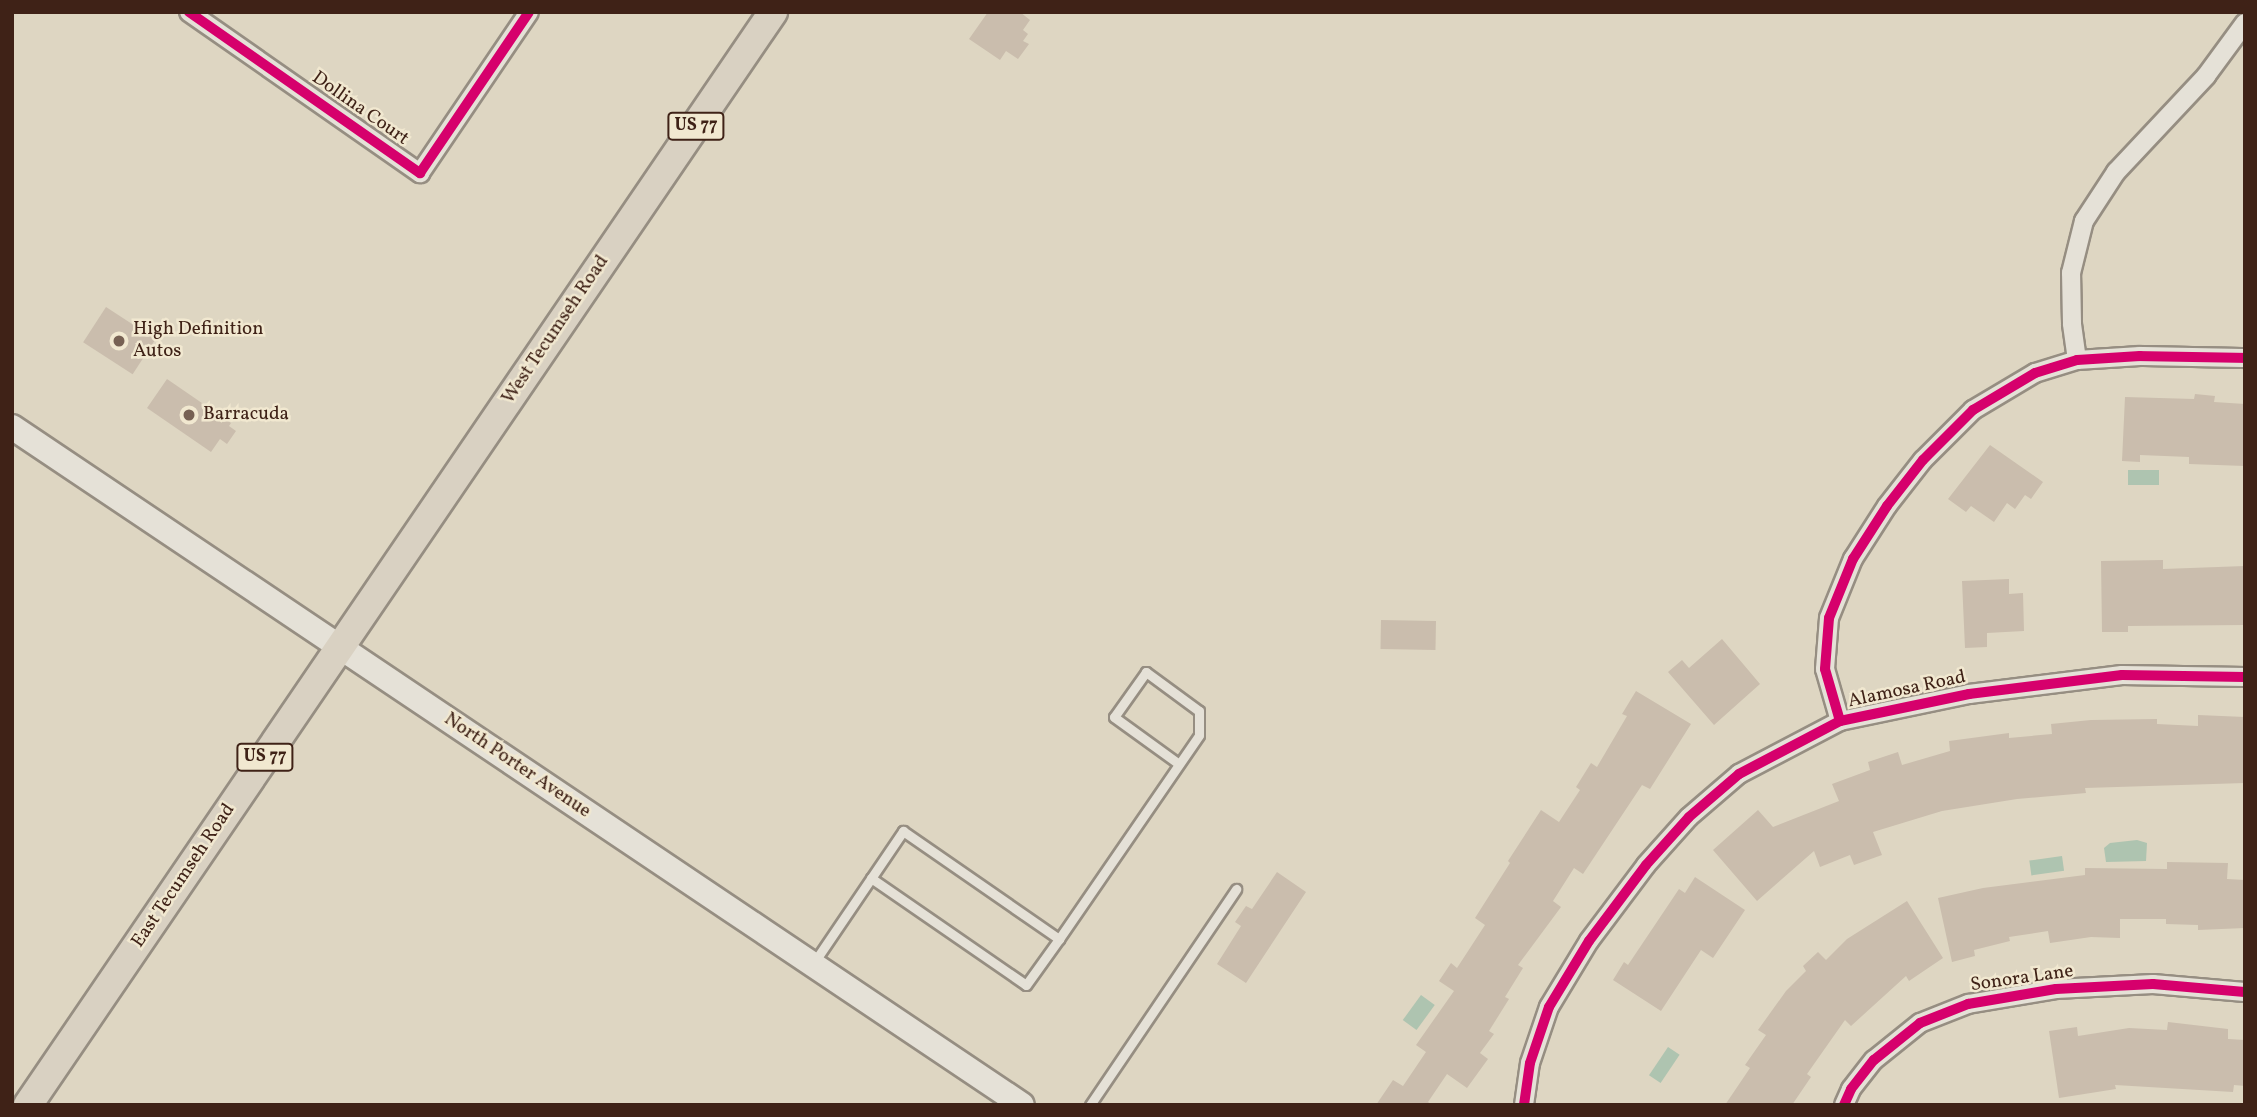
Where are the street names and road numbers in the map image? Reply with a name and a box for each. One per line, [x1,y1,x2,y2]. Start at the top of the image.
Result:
street label: Dollina Court [307,67,413,151]
road number: US 77 [666,112,726,140]
street label: West Tecumseh Road [498,251,614,409]
street label: Alamosa Road [1846,666,1968,714]
street label: North Porter Avenue [439,708,595,824]
road number: US 77 [235,742,295,772]
street label: East Tecumseh Road [127,799,241,953]
street label: Sonora Lane [1969,960,2075,998]

